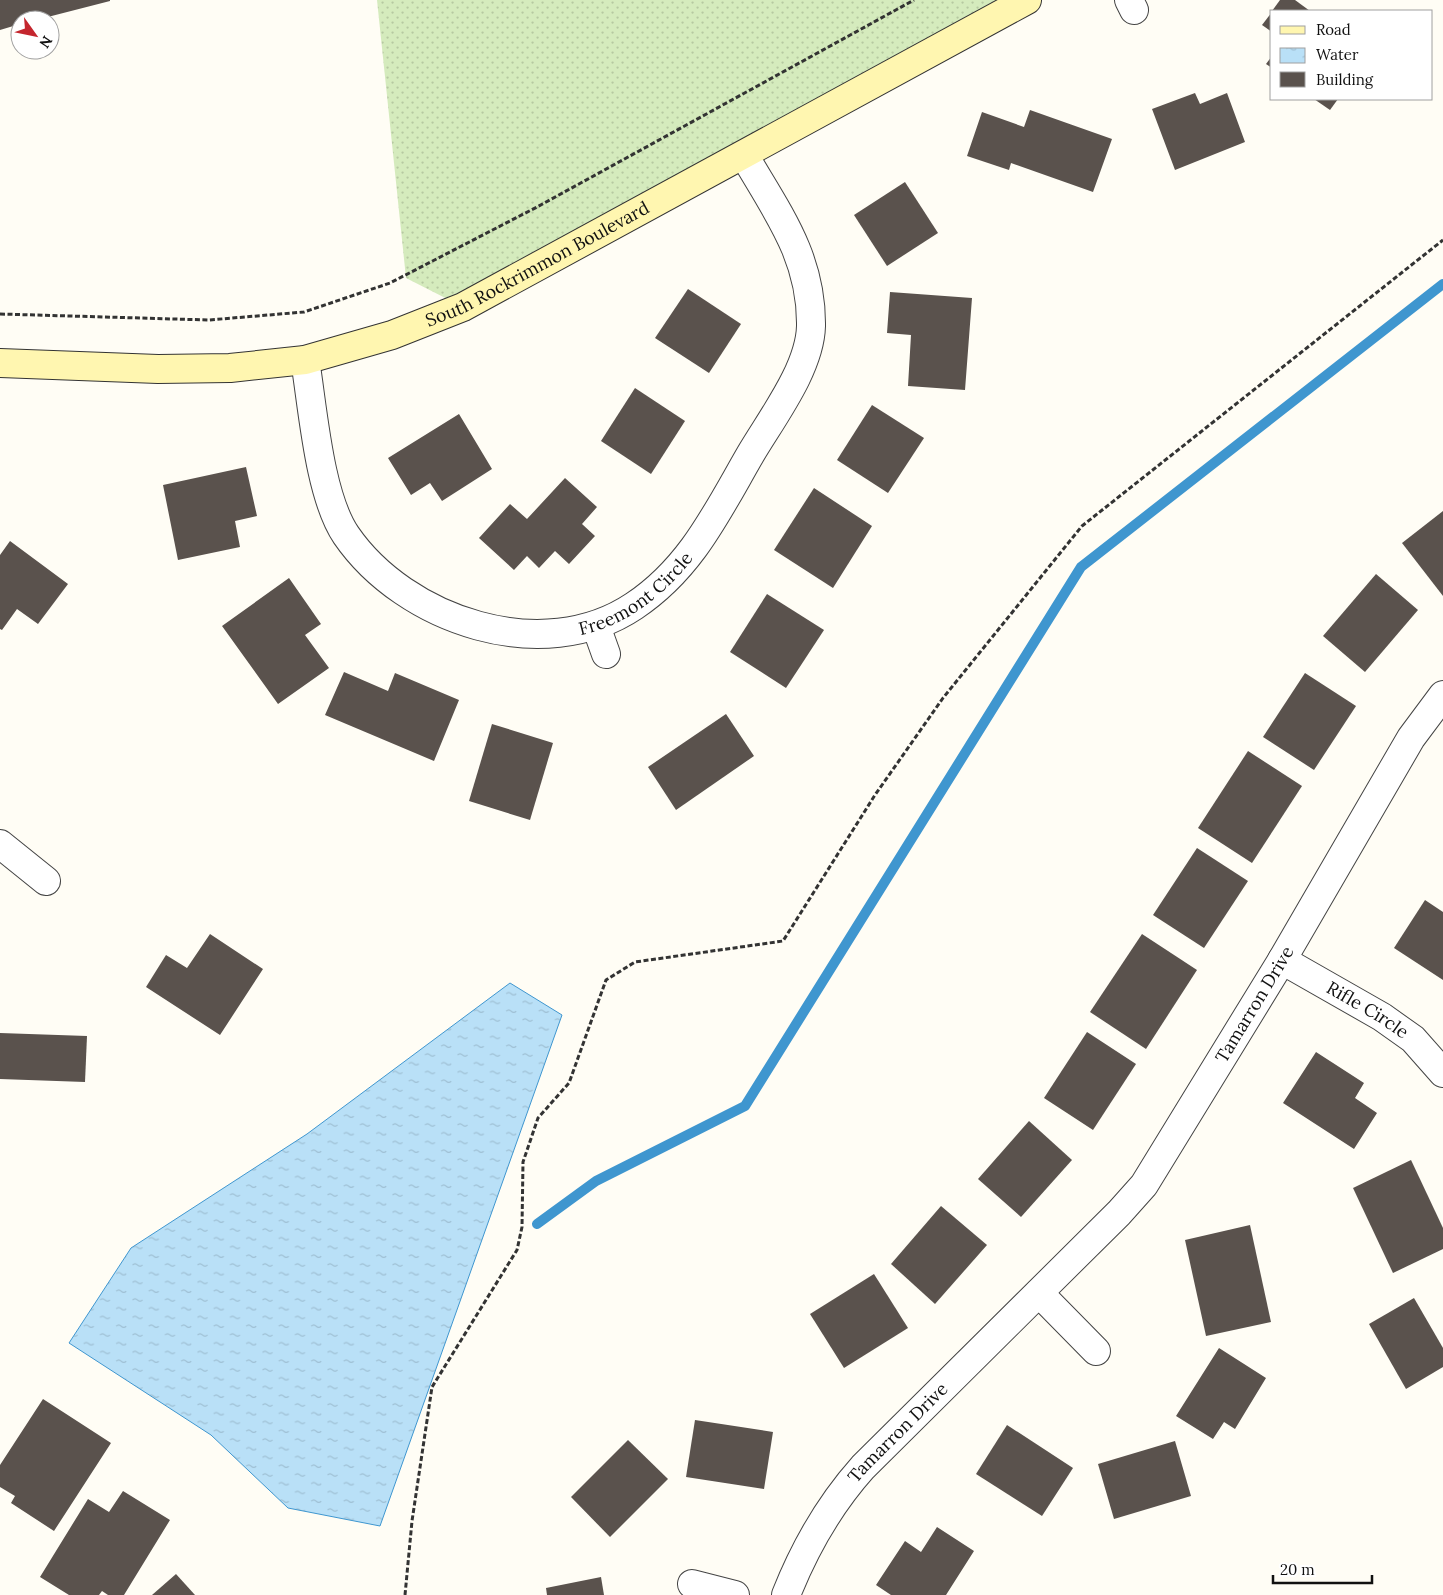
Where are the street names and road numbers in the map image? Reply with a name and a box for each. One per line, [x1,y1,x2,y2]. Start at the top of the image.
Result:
street label: South Rockrimmon Boulevard [422,196,653,332]
street label: Freemont Circle [576,547,697,640]
street label: Tamarron Drive [1210,942,1299,1067]
street label: Rifle Circle [1323,976,1413,1043]
street label: Tamarron Drive [842,1377,953,1487]

